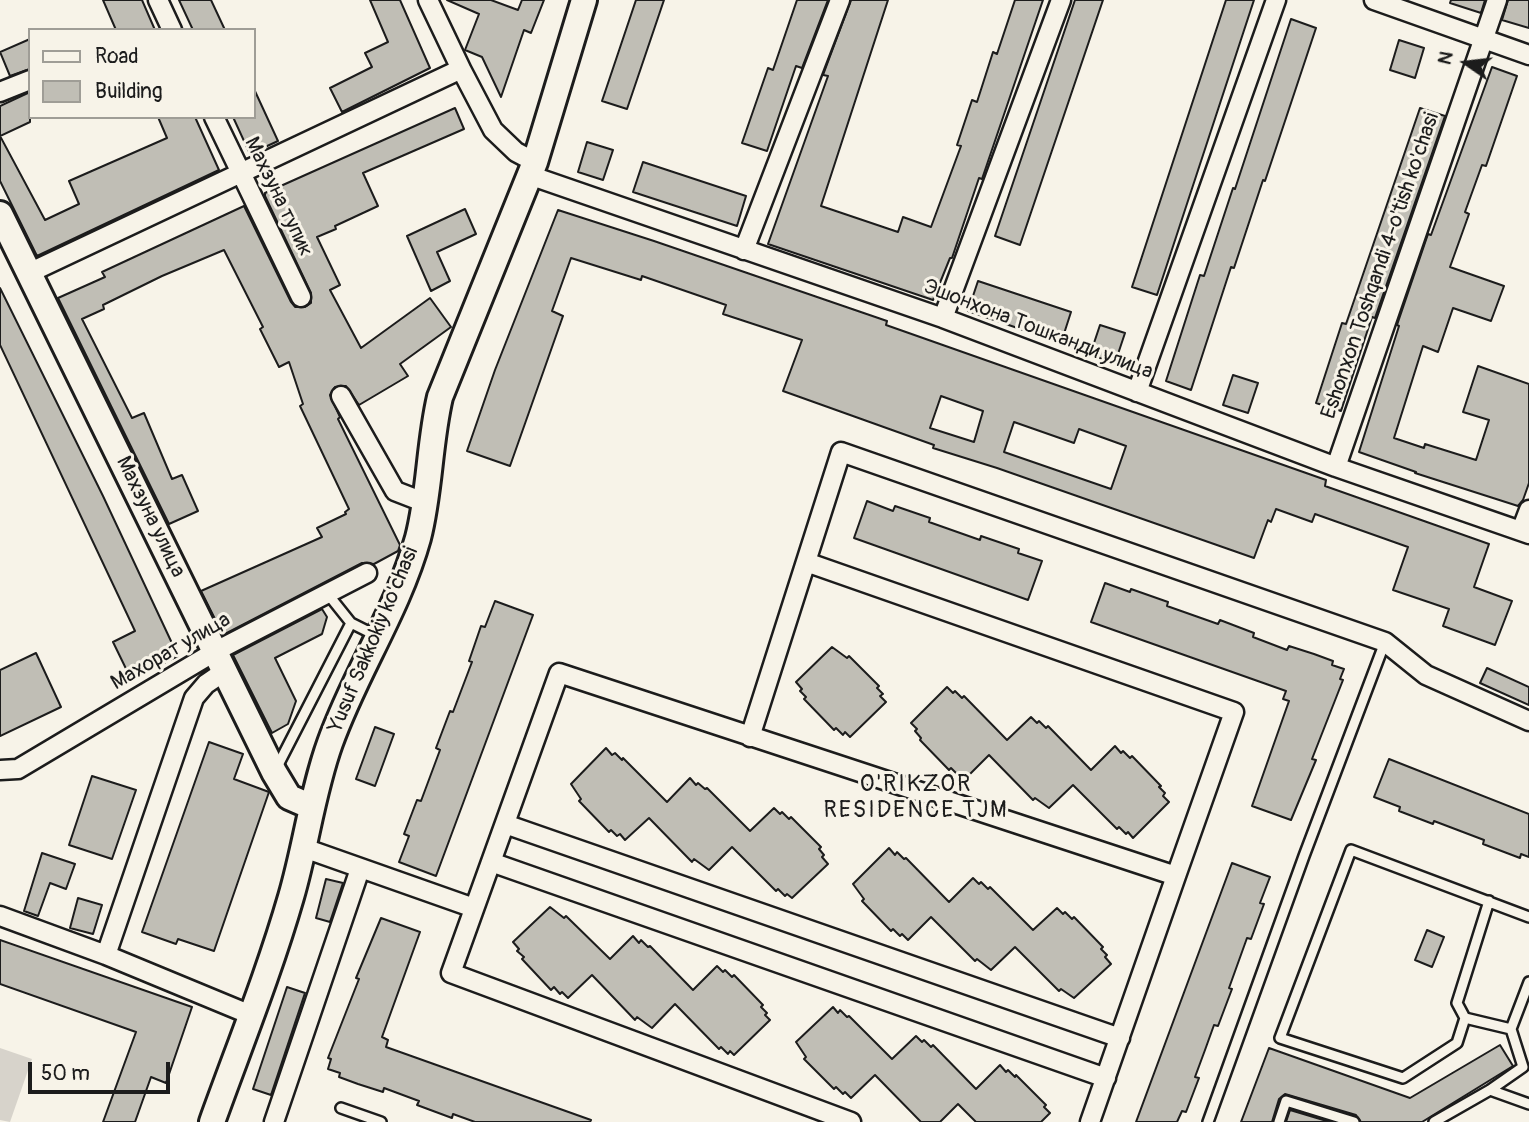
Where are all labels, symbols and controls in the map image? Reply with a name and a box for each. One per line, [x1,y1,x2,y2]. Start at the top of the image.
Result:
legend [28,28,256,119]
north arrow [1431,28,1501,98]
text: Road [95,43,139,70]
text: N [1432,49,1459,67]
text: Building [95,78,162,105]
street label: Eshonxon Toshqandi 4-o'tish ko'chasi [1317,110,1445,422]
street label: Махзуна тупик [238,133,318,261]
street label: Эшонхона Тошканди улица [920,275,1156,385]
street label: Махзуна улица [110,452,190,582]
street label: Yusuf Sakkokiy ko'chasi [323,543,425,737]
street label: Махорат улица [107,608,235,696]
district label: O'RIKZOR RESIDENCE TJM [825,771,1007,825]
scale bar [32,1048,173,1092]
text: 50 m [41,1060,90,1087]

